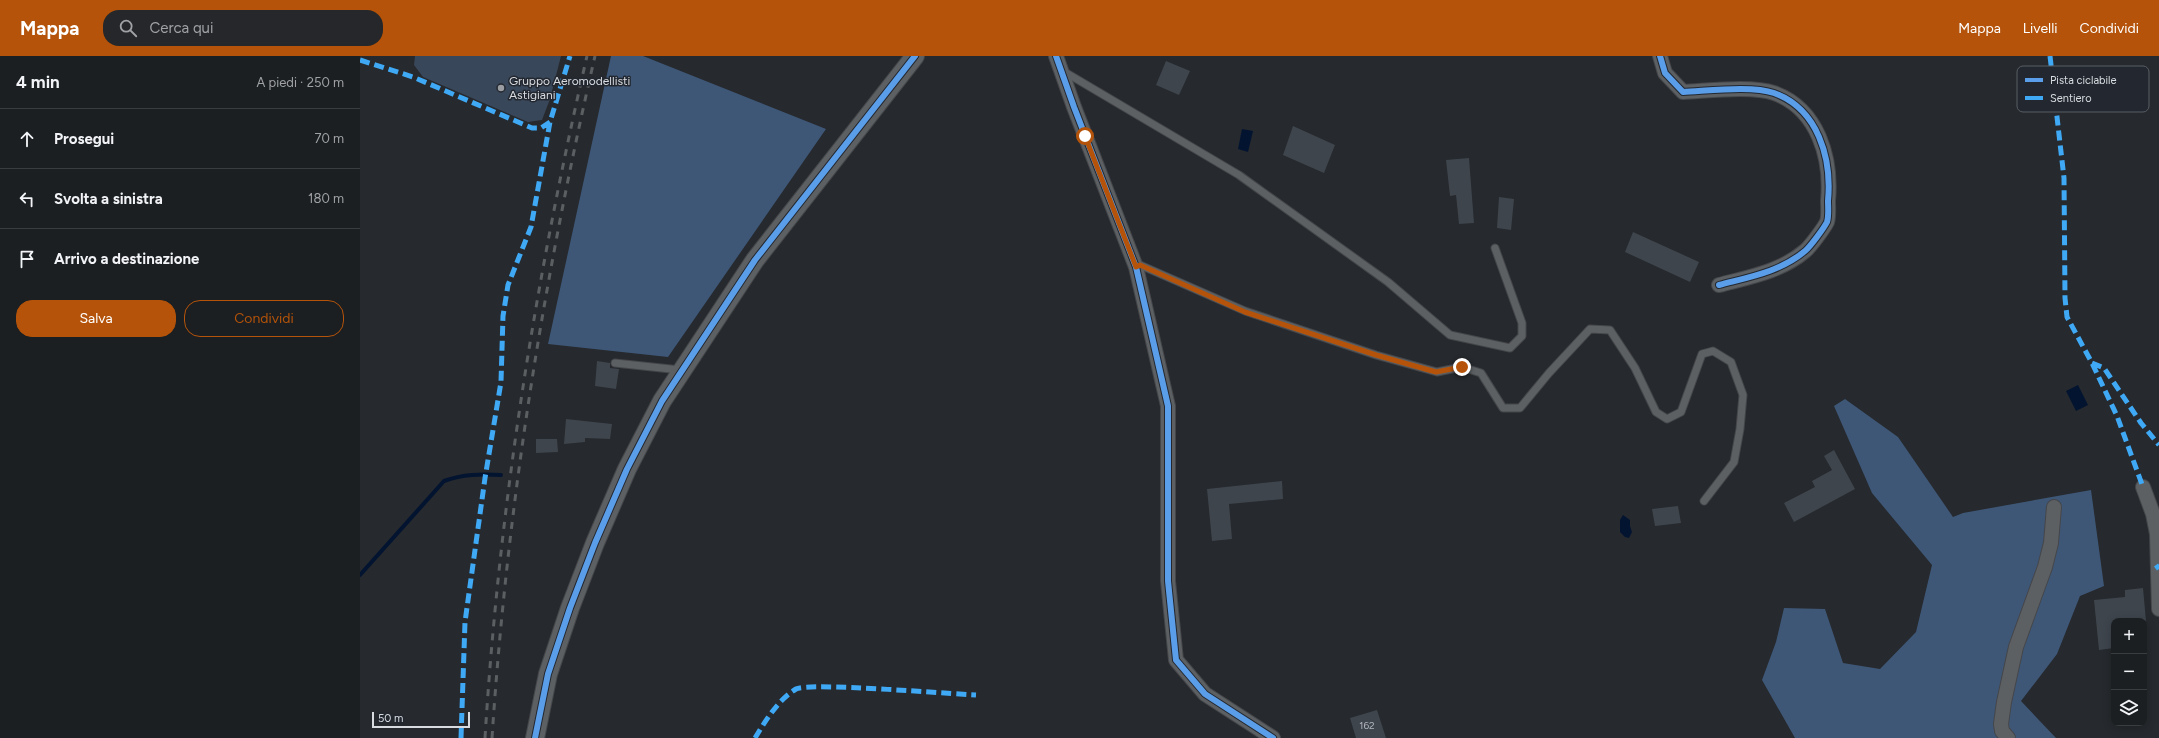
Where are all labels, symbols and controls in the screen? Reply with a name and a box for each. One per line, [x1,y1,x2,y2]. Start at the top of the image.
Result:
search box [103,10,383,46]
text: Mappa [20,17,79,40]
icon: search [117,17,139,39]
text: Cerca qui [149,19,213,37]
text: Mappa [1958,20,2001,37]
text: Livelli [2023,20,2058,37]
text: Condividi [2080,20,2139,37]
legend [2017,66,2149,112]
text: 4 min [16,72,60,92]
place label: Gruppo Aeromodellisti Astigiani [509,74,630,102]
text: Pista ciclabile [2050,74,2116,87]
text: A piedi · 250 m [256,75,344,90]
marker: Gruppo Aeromodellisti Astigiani [496,83,506,93]
text: Sentiero [2050,92,2092,105]
route start [1076,127,1094,145]
icon: ahead [16,128,38,150]
text: Prosegui [54,130,114,148]
text: 70 m [314,131,344,146]
icon: left [16,188,38,210]
text: Svolta a sinistra [54,190,163,208]
text: 180 m [308,191,344,206]
icon: arrive [16,248,38,270]
text: Arrivo a destinazione [54,250,199,268]
button: Salva [16,300,176,337]
button: Condividi [184,300,344,337]
route end [1453,358,1471,376]
map controls [2111,618,2147,726]
button: + [2111,618,2147,654]
button: − [2111,654,2147,690]
button: layers [2111,690,2147,726]
scale bar [372,710,470,729]
text: 50 m [378,712,403,725]
house number: 162 [1359,719,1375,732]

